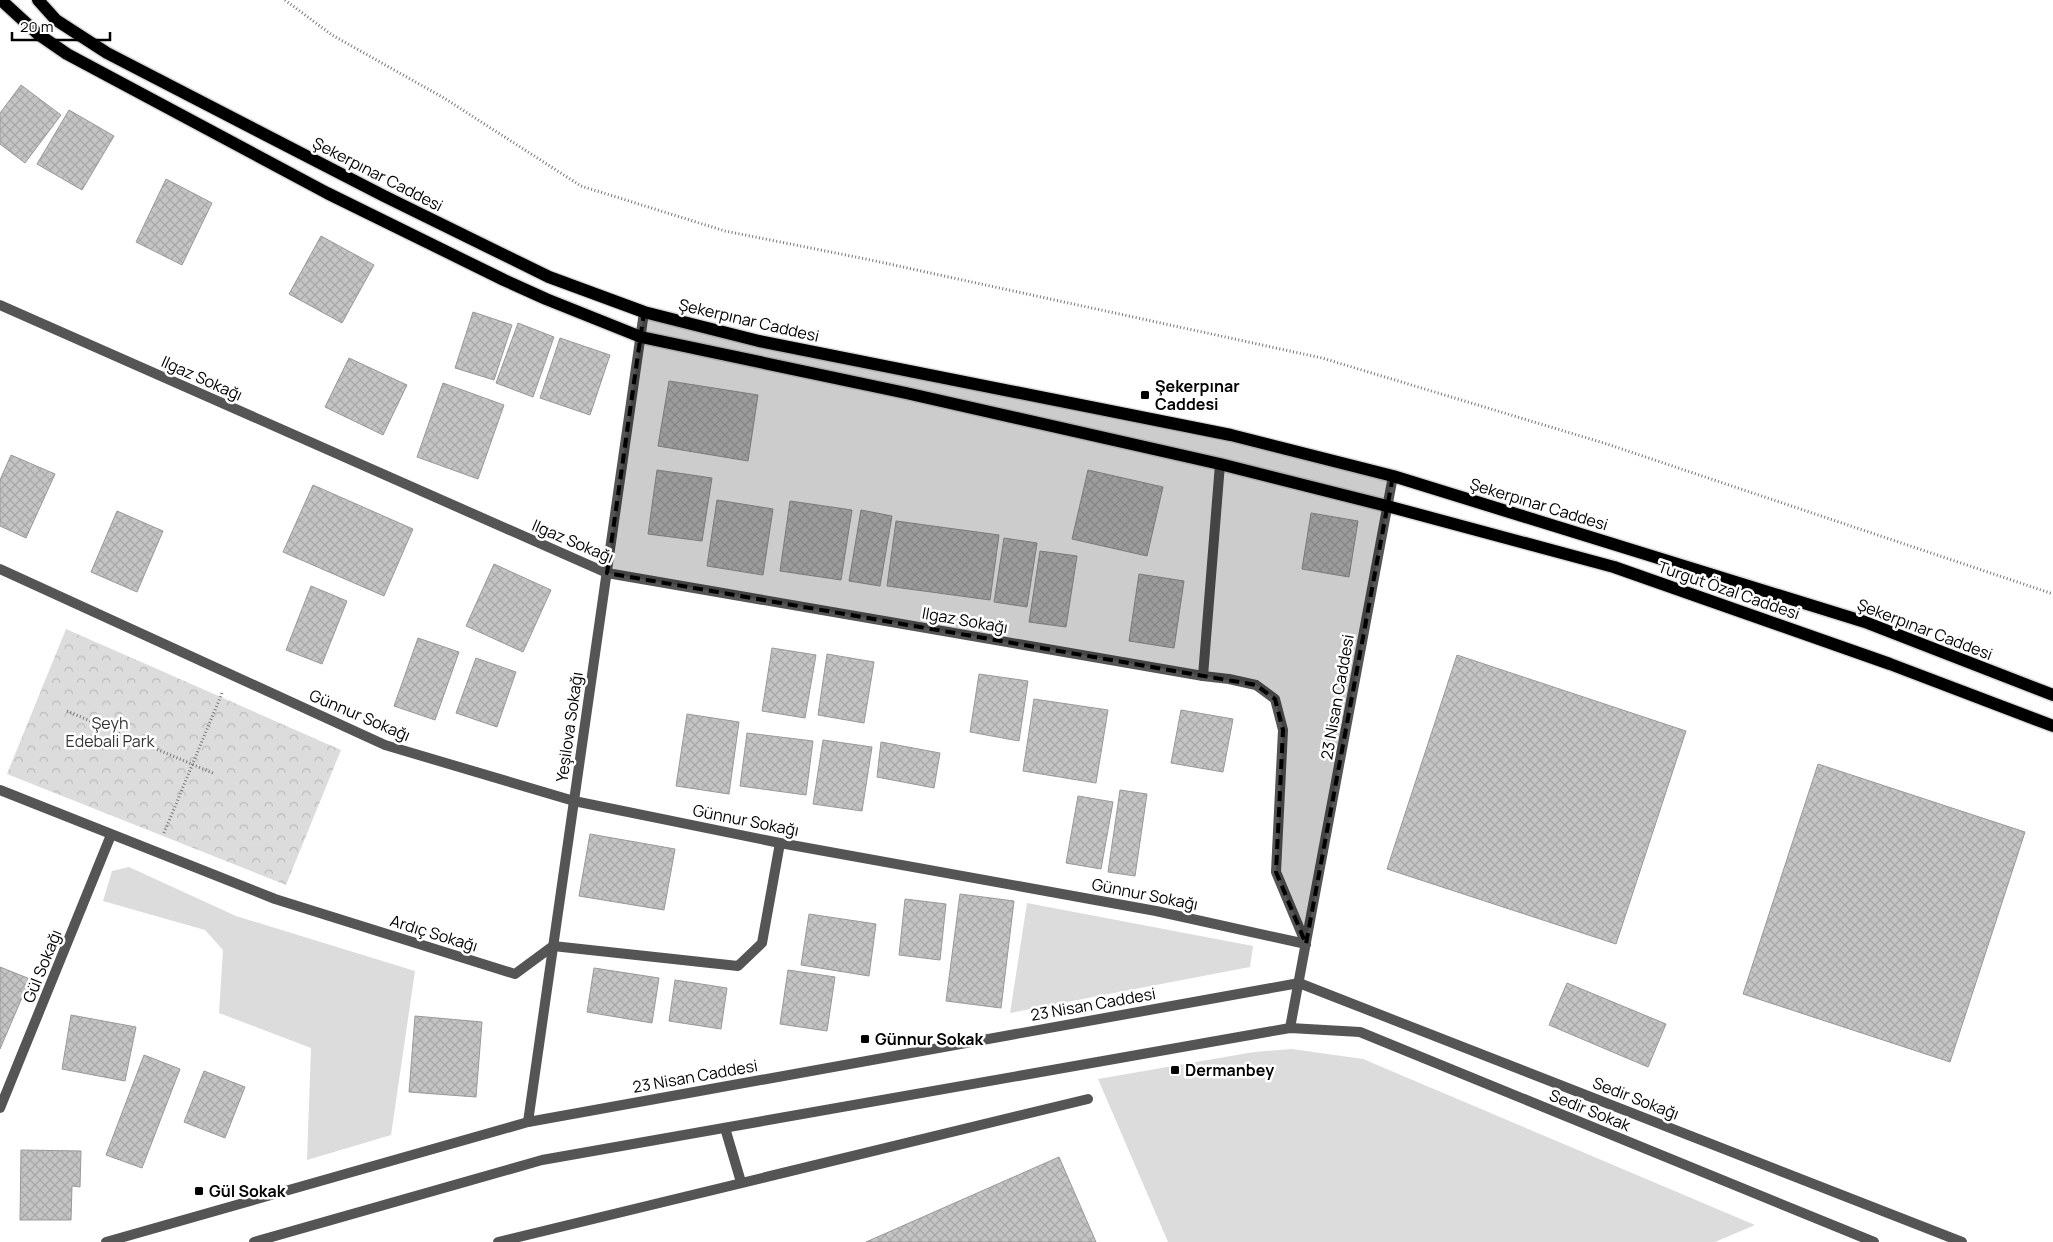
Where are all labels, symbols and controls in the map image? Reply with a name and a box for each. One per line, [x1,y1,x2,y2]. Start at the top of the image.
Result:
scale bar [12,10,110,42]
text: 20 m [20,16,53,37]
street label: Şekerpınar Caddesi [309,132,447,216]
street label: Şekerpınar Caddesi [677,293,821,347]
street label: Ilgaz Sokağı [158,350,246,406]
place label: Şekerpınar Caddesi [1155,375,1240,415]
marker: Şekerpınar Caddesi [1139,389,1151,401]
street label: Şekerpınar Caddesi [1467,473,1611,535]
street label: Ilgaz Sokağı [529,514,617,568]
street label: Turgut Özal Caddesi [1655,555,1803,625]
street label: Şekerpınar Caddesi [1854,593,1996,665]
street label: Ilgaz Sokağı [920,602,1010,638]
street label: 23 Nisan Caddesi [1315,633,1359,761]
street label: Yeşilova Sokağı [550,670,588,784]
street label: Günnur Sokağı [306,684,414,746]
park label: Şeyh Edebali Park [66,712,155,752]
street label: Günnur Sokağı [691,799,801,841]
street label: Günnur Sokağı [1090,873,1200,915]
street label: Ardıç Sokağı [388,909,480,957]
street label: Gül Sokağı [17,926,67,1006]
street label: 23 Nisan Caddesi [1029,982,1157,1026]
place label: Günnur Sokak [875,1028,984,1050]
marker: Günnur Sokak [859,1033,871,1045]
street label: 23 Nisan Caddesi [631,1054,759,1098]
place label: Dermanbey [1185,1059,1274,1081]
marker: Dermanbey [1169,1064,1181,1076]
street label: Sedir Sokağı [1590,1071,1682,1125]
street label: Sedir Sokak [1546,1084,1635,1137]
place label: Gül Sokak [209,1180,286,1202]
marker: Gül Sokak [193,1185,205,1197]

